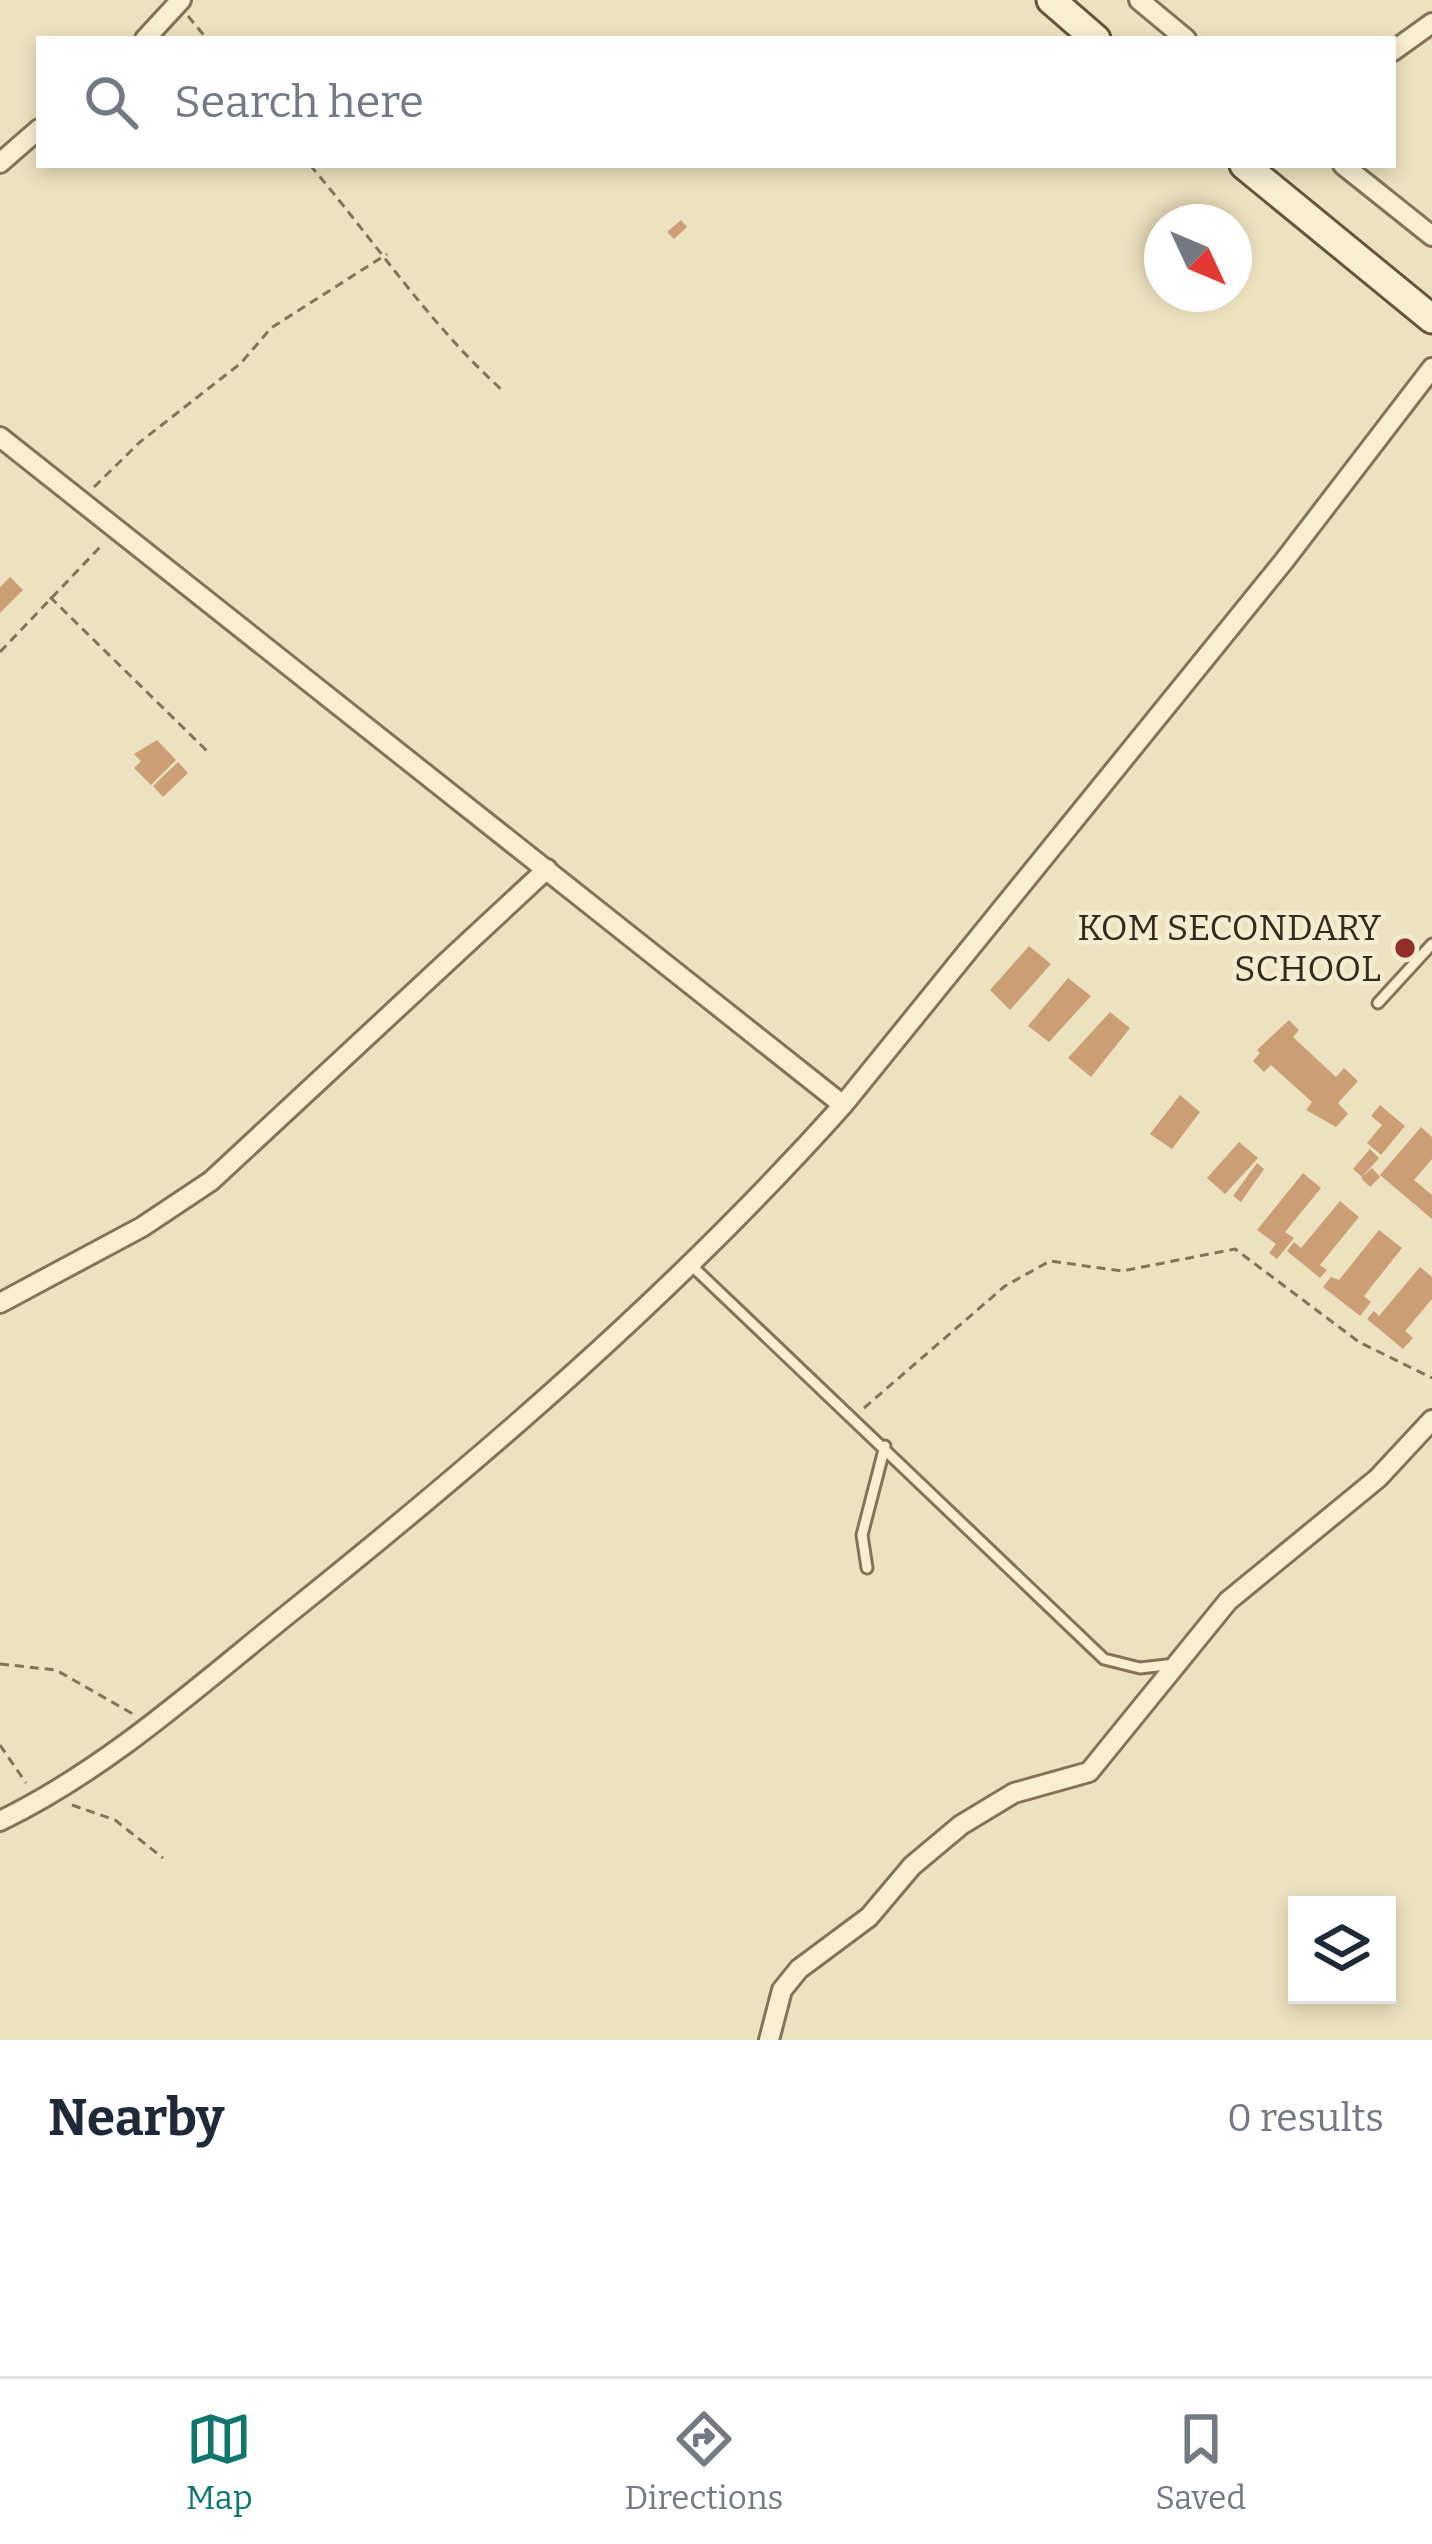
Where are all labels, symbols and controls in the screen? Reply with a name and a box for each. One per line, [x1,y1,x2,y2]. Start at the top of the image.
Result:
search box [36,36,1396,168]
icon: search [78,69,144,135]
text: Search here [174,75,424,129]
north arrow [1144,204,1252,312]
place label: KOM SECONDARY SCHOOL [1077,906,1381,991]
marker: KOM SECONDARY SCHOOL [1392,935,1418,961]
map controls [1288,1896,1396,2004]
button: layers [1288,1896,1396,2004]
text: Nearby [48,2087,224,2149]
text: 0 results [1227,2095,1384,2141]
tab: Map [186,2406,253,2518]
tab: Directions [625,2406,783,2518]
tab: Saved [1155,2406,1246,2518]

